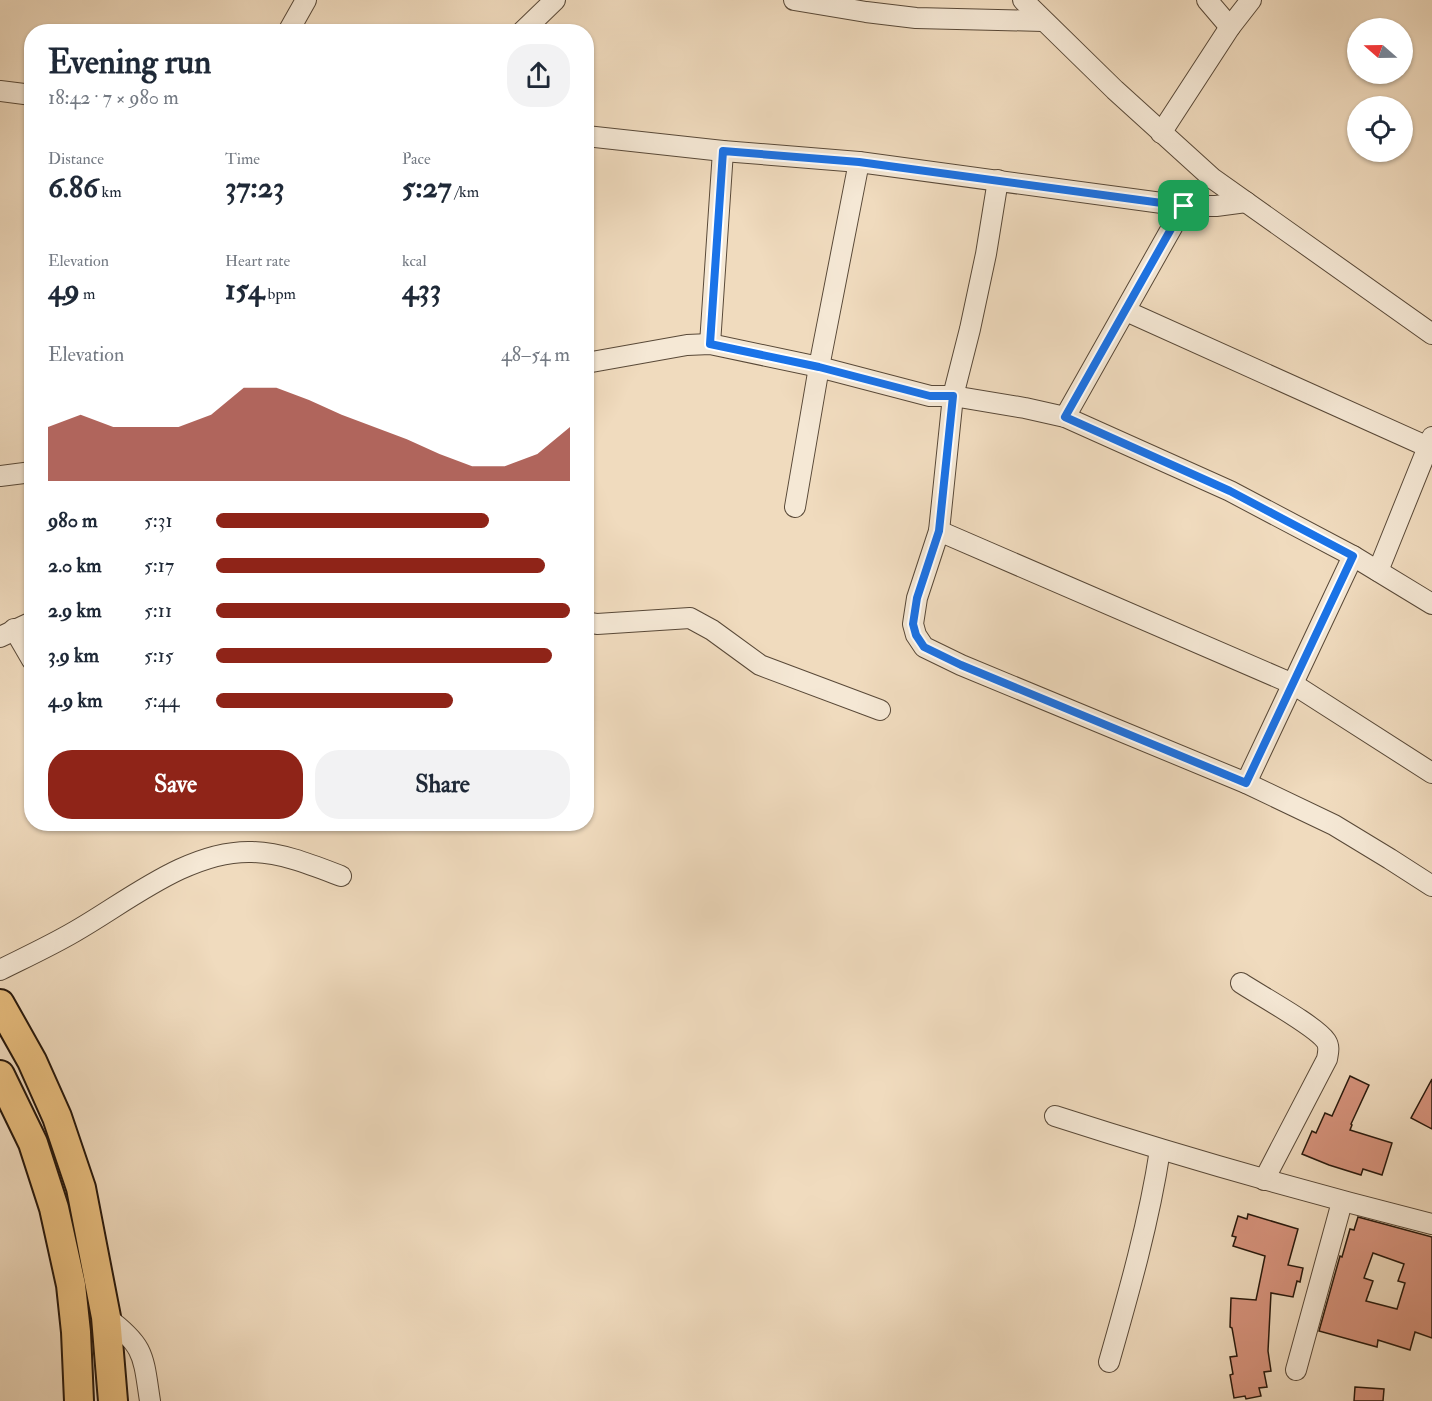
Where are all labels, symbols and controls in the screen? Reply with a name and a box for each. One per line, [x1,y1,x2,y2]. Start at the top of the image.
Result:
north arrow [1347,18,1413,84]
map controls [1347,18,1413,162]
text: Evening run [48,42,211,83]
button: share [507,44,570,107]
text: 18:42 · 7 × 980 m [48,85,179,110]
button: locate [1347,96,1413,162]
text: Distance [48,149,104,169]
text: Time [225,149,260,169]
text: Pace [402,149,431,169]
text: 6.86 [48,169,98,206]
text: 37:23 [225,169,284,206]
text: 5:27 [402,169,452,206]
pin [1158,180,1209,231]
text: km [98,182,122,202]
text: /km [452,182,479,202]
icon: arrive [1167,189,1200,222]
text: Elevation [48,251,109,271]
text: Heart rate [225,251,290,271]
text: kcal [402,251,427,271]
text: 49 [48,271,80,308]
text: 154 [225,271,264,308]
text: 433 [402,271,441,308]
text: m [80,284,95,304]
text: bpm [264,284,296,304]
text: Elevation [48,342,124,367]
text: 48–54 m [501,342,570,367]
text: 980 m [48,508,98,533]
text: 5:31 [144,508,173,533]
text: 2.0 km [48,553,102,578]
text: 5:17 [144,553,174,578]
text: 2.9 km [48,598,102,623]
text: 5:11 [144,598,172,623]
text: 3.9 km [48,643,99,668]
text: 5:15 [144,643,174,668]
text: 4.9 km [48,688,103,713]
text: 5:44 [144,688,179,713]
button: Save [48,750,303,819]
button: Share [315,750,570,819]

